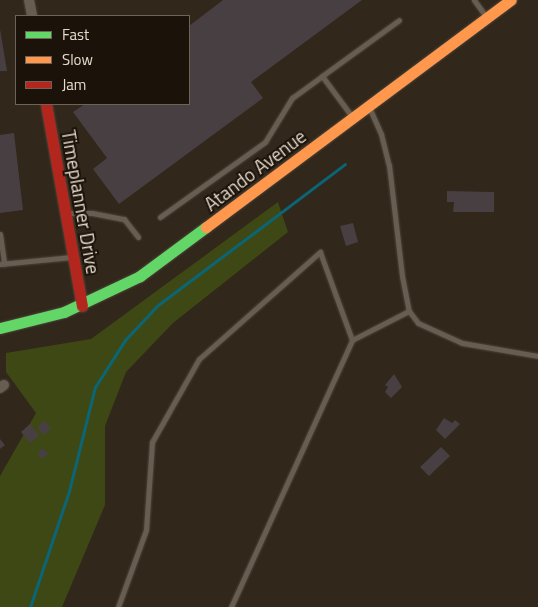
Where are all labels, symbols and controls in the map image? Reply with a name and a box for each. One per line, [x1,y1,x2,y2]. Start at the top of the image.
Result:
legend [15,15,190,105]
text: Fast [62,23,89,46]
text: Slow [62,48,93,71]
text: Jam [62,73,86,96]
street label: Atando Avenue [200,124,310,216]
street label: Timeplanner Drive [57,128,105,276]

